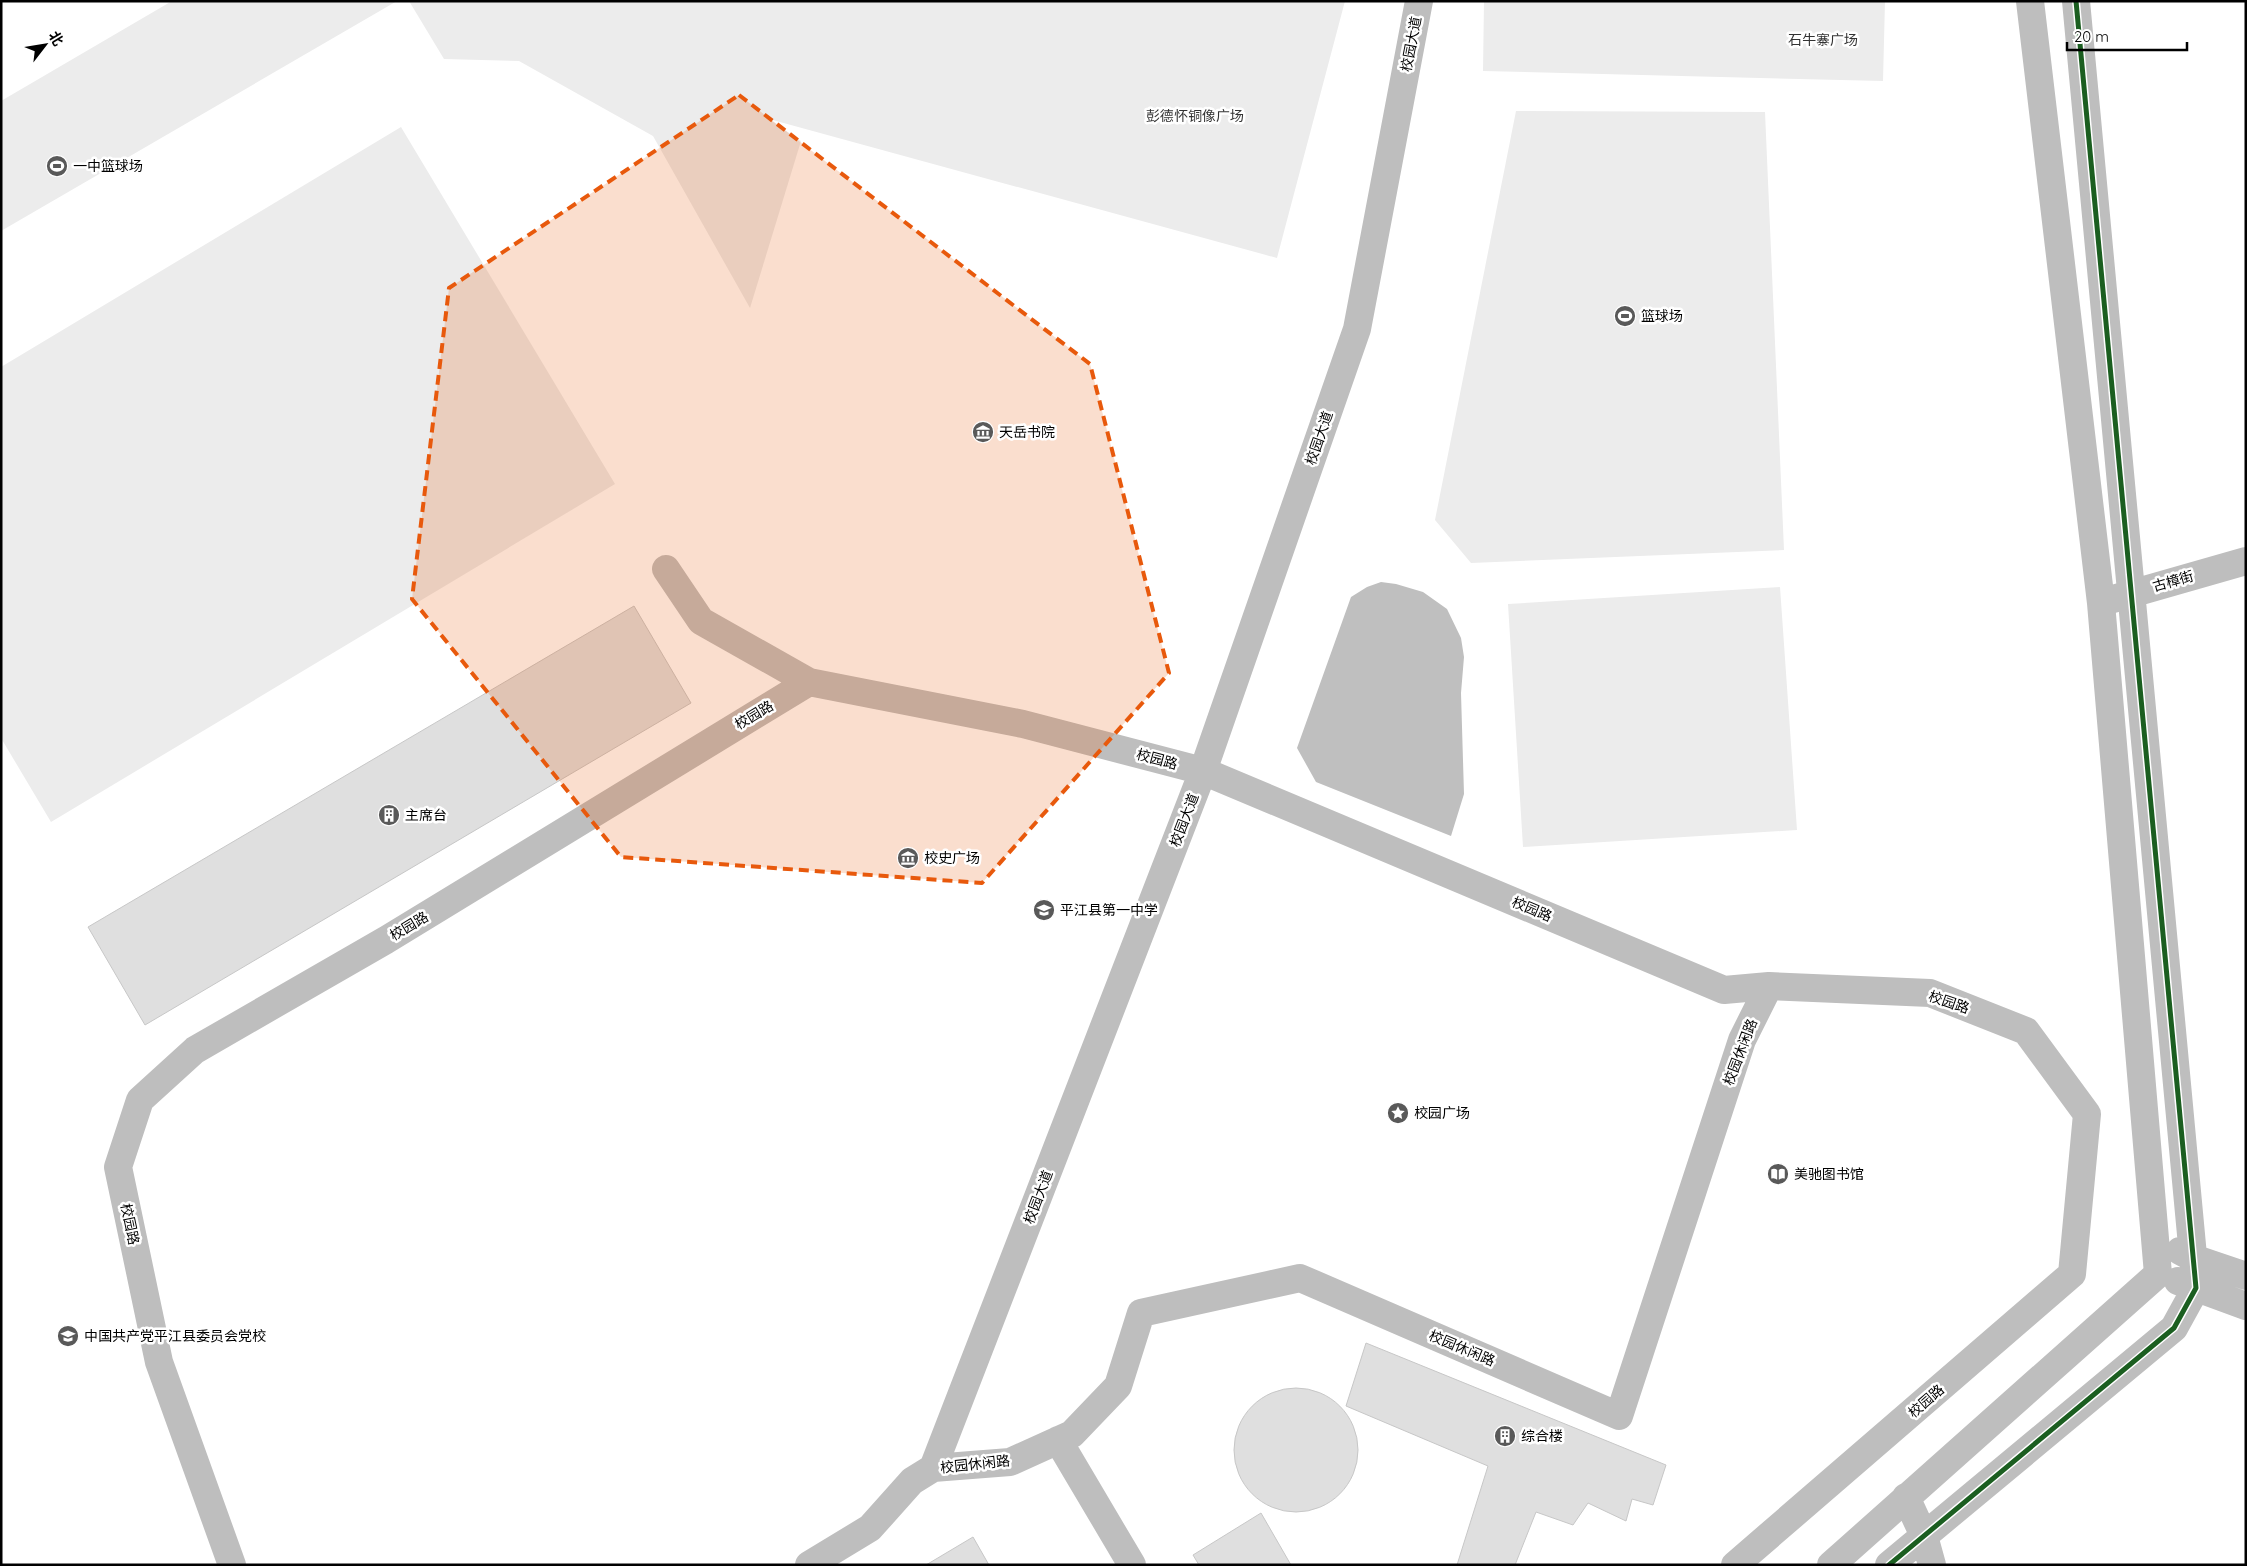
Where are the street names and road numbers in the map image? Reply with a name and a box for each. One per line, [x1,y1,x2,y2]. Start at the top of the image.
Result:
street label: 校园大道 [1397,15,1425,73]
street label: 校园大道 [1301,409,1337,467]
street label: 古樟街 [2150,567,2196,595]
street label: 校园路 [731,696,777,734]
street label: 校园路 [1134,745,1180,773]
street label: 校园大道 [1166,791,1202,849]
street label: 校园路 [1509,893,1555,925]
street label: 校园路 [386,907,432,945]
street label: 校园路 [1926,987,1972,1017]
street label: 校园休闲路 [1719,1016,1761,1088]
street label: 校园大道 [1020,1168,1056,1226]
street label: 校园路 [117,1202,143,1246]
street label: 校园休闲路 [1426,1326,1498,1370]
street label: 校园路 [1904,1380,1948,1422]
street label: 校园休闲路 [939,1451,1011,1477]

